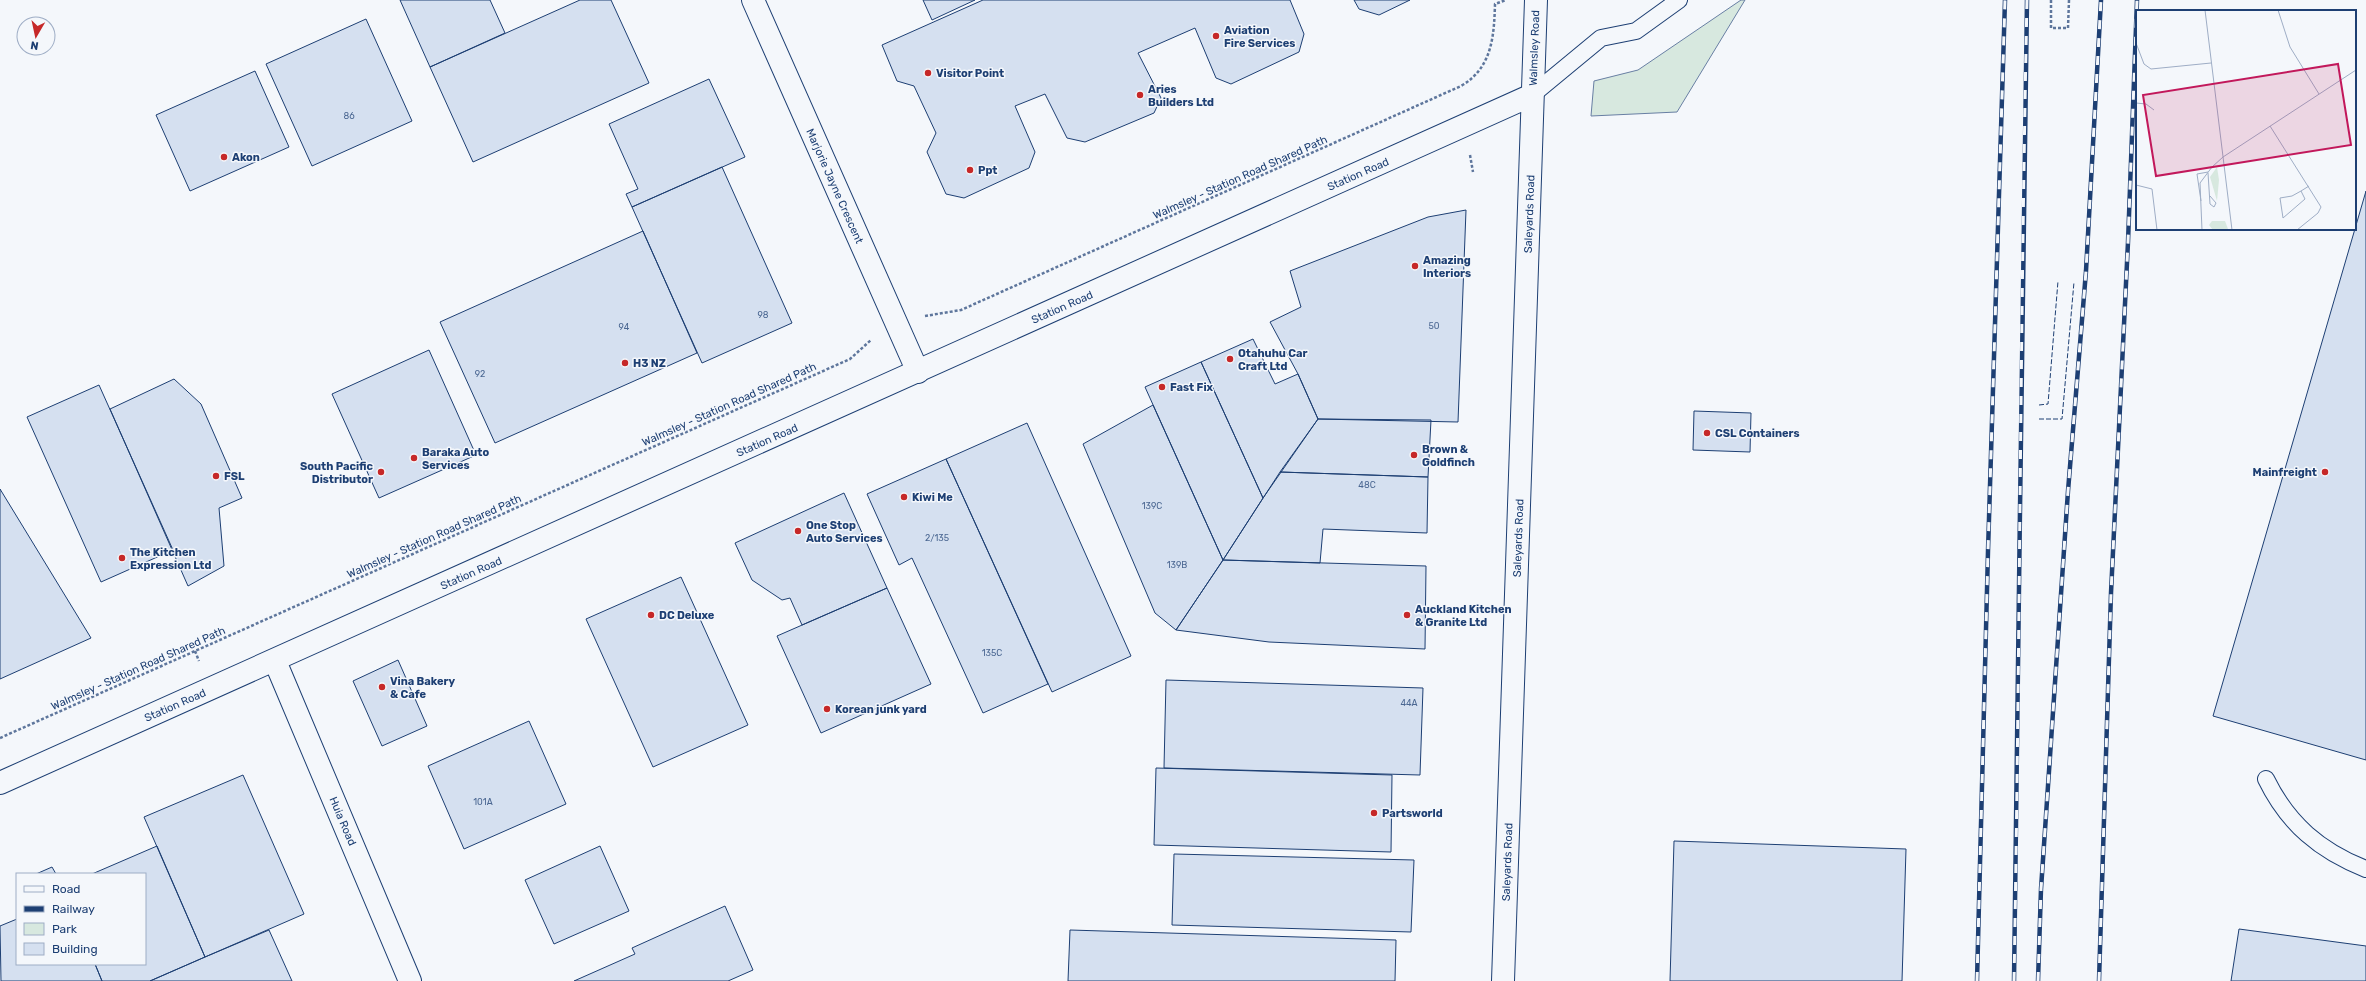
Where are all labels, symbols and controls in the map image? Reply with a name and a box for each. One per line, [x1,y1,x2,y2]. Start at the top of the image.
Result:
street label: Walmsley Road [1527,10,1542,86]
inset map [2136,10,2356,230]
north arrow [16,16,56,56]
place label: Aviation Fire Services [1224,24,1295,50]
marker: Aviation Fire Services [1211,31,1221,41]
text: N [30,38,39,52]
place label: Visitor Point [936,67,1004,80]
marker: Visitor Point [923,68,933,78]
place label: Aries Builders Ltd [1148,83,1214,109]
marker: Aries Builders Ltd [1135,90,1145,100]
house number: 86 [343,111,355,121]
street label: Marjorie Jayne Crescent [803,127,866,246]
street label: Walmsley - Station Road Shared Path [1151,133,1329,222]
place label: Akon [232,151,260,164]
marker: Akon [219,152,229,162]
street label: Station Road [1325,155,1391,194]
place label: Ppt [978,164,998,177]
marker: Ppt [965,165,975,175]
street label: Saleyards Road [1522,175,1537,253]
place label: Amazing Interiors [1423,254,1471,280]
marker: Amazing Interiors [1410,261,1420,271]
street label: Station Road [1029,288,1095,327]
house number: 98 [757,310,769,320]
house number: 50 [1428,321,1440,331]
house number: 94 [619,322,630,332]
place label: Otahuhu Car Craft Ltd [1238,347,1307,373]
marker: Otahuhu Car Craft Ltd [1225,354,1235,364]
place label: H3 NZ [633,357,666,370]
marker: H3 NZ [620,358,630,368]
street label: Walmsley - Station Road Shared Path [640,359,818,449]
house number: 92 [475,369,485,379]
place label: Fast Fix [1170,381,1214,394]
marker: Fast Fix [1157,382,1167,392]
street label: Station Road [734,421,800,459]
place label: CSL Containers [1715,427,1800,440]
marker: CSL Containers [1702,428,1712,438]
place label: Brown & Goldfinch [1422,443,1475,469]
place label: Baraka Auto Services [422,446,489,472]
marker: Brown & Goldfinch [1409,450,1419,460]
marker: Baraka Auto Services [409,453,419,463]
place label: South Pacific Distributor [300,460,374,486]
place label: Mainfreight [2253,466,2317,479]
marker: South Pacific Distributor [376,467,386,477]
marker: Mainfreight [2320,467,2330,477]
place label: FSL [224,470,245,483]
marker: FSL [211,471,221,481]
house number: 48C [1358,480,1376,490]
street label: Walmsley - Station Road Shared Path [345,491,523,581]
place label: Kiwi Me [912,491,953,504]
marker: Kiwi Me [899,492,909,502]
street label: Saleyards Road [1511,499,1526,577]
house number: 139C [1142,501,1162,511]
place label: One Stop Auto Services [806,519,883,545]
marker: One Stop Auto Services [793,526,803,536]
house number: 2/135 [925,533,949,543]
place label: The Kitchen Expression Ltd [130,546,211,572]
marker: The Kitchen Expression Ltd [117,553,127,563]
street label: Station Road [438,554,504,592]
house number: 139B [1167,560,1187,570]
place label: Auckland Kitchen & Granite Ltd [1415,603,1512,629]
place label: DC Deluxe [659,609,715,622]
marker: DC Deluxe [646,610,656,620]
marker: Auckland Kitchen & Granite Ltd [1402,610,1412,620]
street label: Walmsley - Station Road Shared Path [49,623,227,713]
house number: 135C [982,648,1002,658]
place label: Vina Bakery & Cafe [390,675,456,701]
marker: Vina Bakery & Cafe [377,682,387,692]
street label: Station Road [142,686,208,724]
house number: 44A [1400,698,1418,708]
place label: Korean junk yard [835,703,927,716]
marker: Korean junk yard [822,704,832,714]
street label: Huia Road [326,795,359,848]
house number: 101A [473,797,493,807]
place label: Partsworld [1382,807,1443,820]
marker: Partsworld [1369,808,1379,818]
street label: Saleyards Road [1500,823,1515,901]
legend [16,873,146,965]
text: Road [52,882,80,896]
text: Railway [52,902,95,916]
text: Park [52,922,78,936]
text: Building [52,942,98,956]

